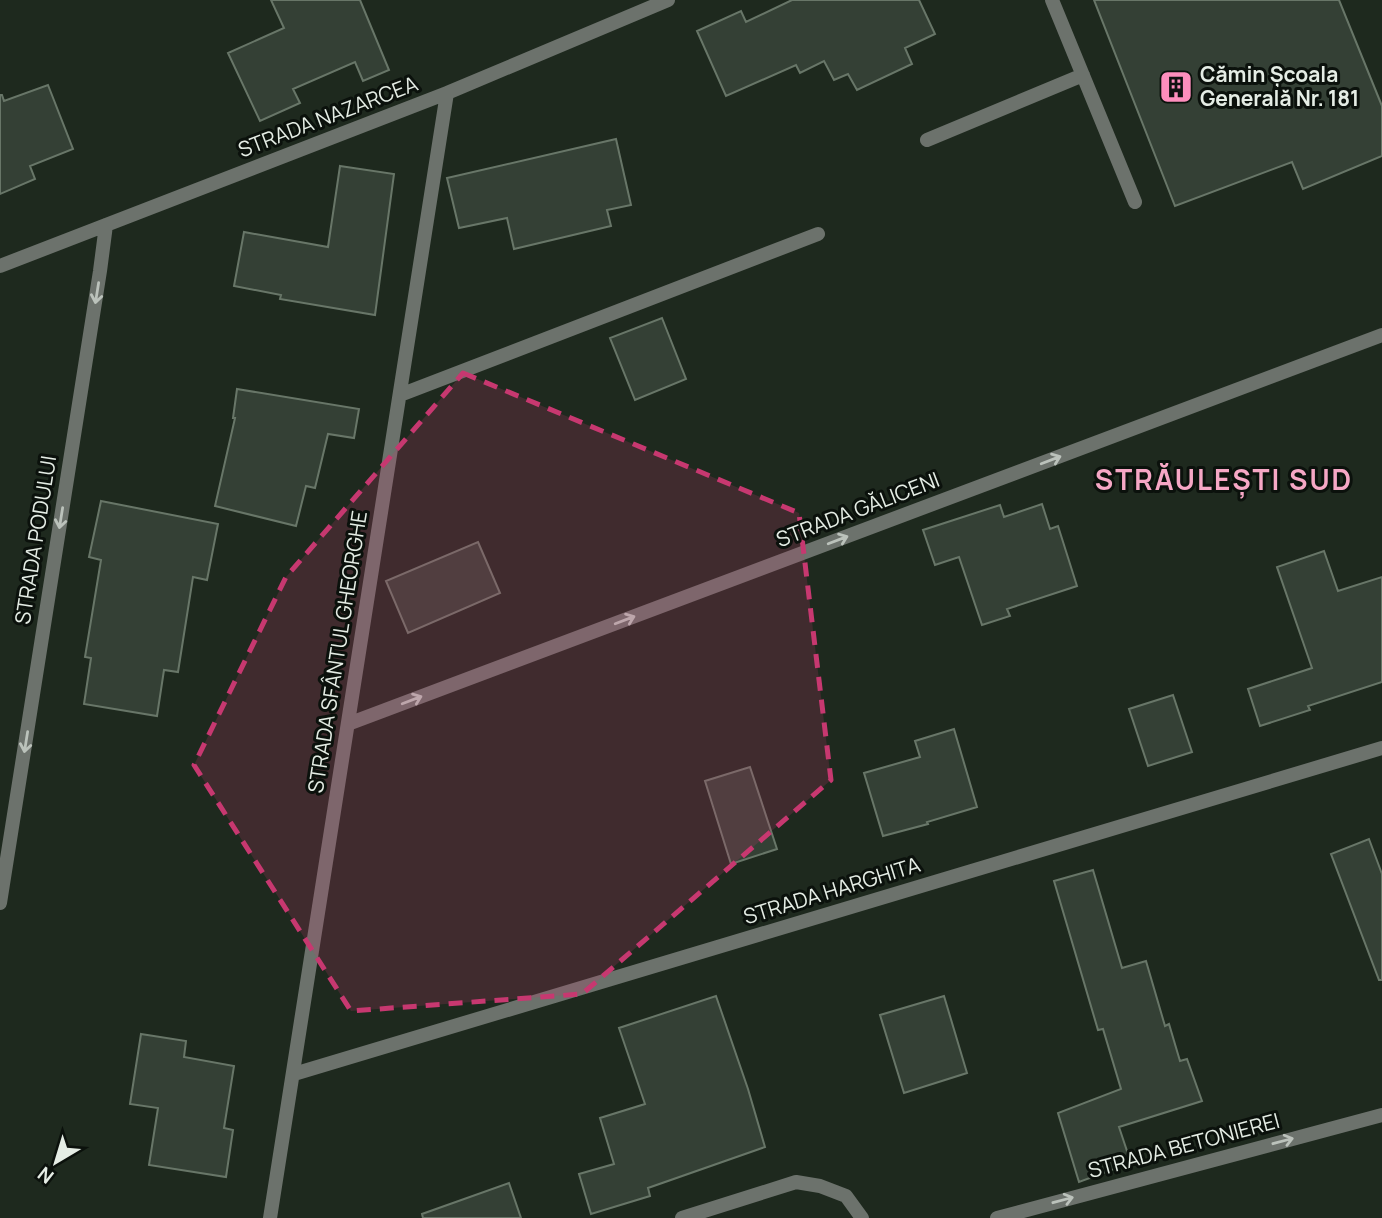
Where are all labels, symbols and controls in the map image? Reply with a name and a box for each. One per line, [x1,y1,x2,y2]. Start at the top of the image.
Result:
place label: Cămin Școala Generală Nr. 181 [1200,60,1359,112]
building icon: Cămin Școala Generală Nr. 181 [1157,68,1195,106]
street label: STRADA NAZARCEA [234,69,422,163]
one-way arrow [90,281,103,304]
one-way arrow [1040,452,1061,465]
street label: STRADA PODULUI [8,454,62,626]
district label: STRĂULEȘTI SUD [1095,460,1353,499]
street label: STRADA GĂLICENI [772,465,943,553]
one-way arrow [54,506,67,528]
street label: STRADA SFÂNTUL GHEORGHE [301,509,373,795]
one-way arrow [827,532,849,545]
one-way arrow [614,612,636,625]
one-way arrow [401,693,423,705]
one-way arrow [19,730,32,753]
street label: STRADA HARGHITA [740,850,924,930]
street label: STRADA BETONIEREI [1085,1106,1283,1184]
north arrow [21,1127,91,1197]
one-way arrow [1272,1134,1294,1147]
text: N [32,1161,59,1190]
one-way arrow [1052,1193,1074,1206]

